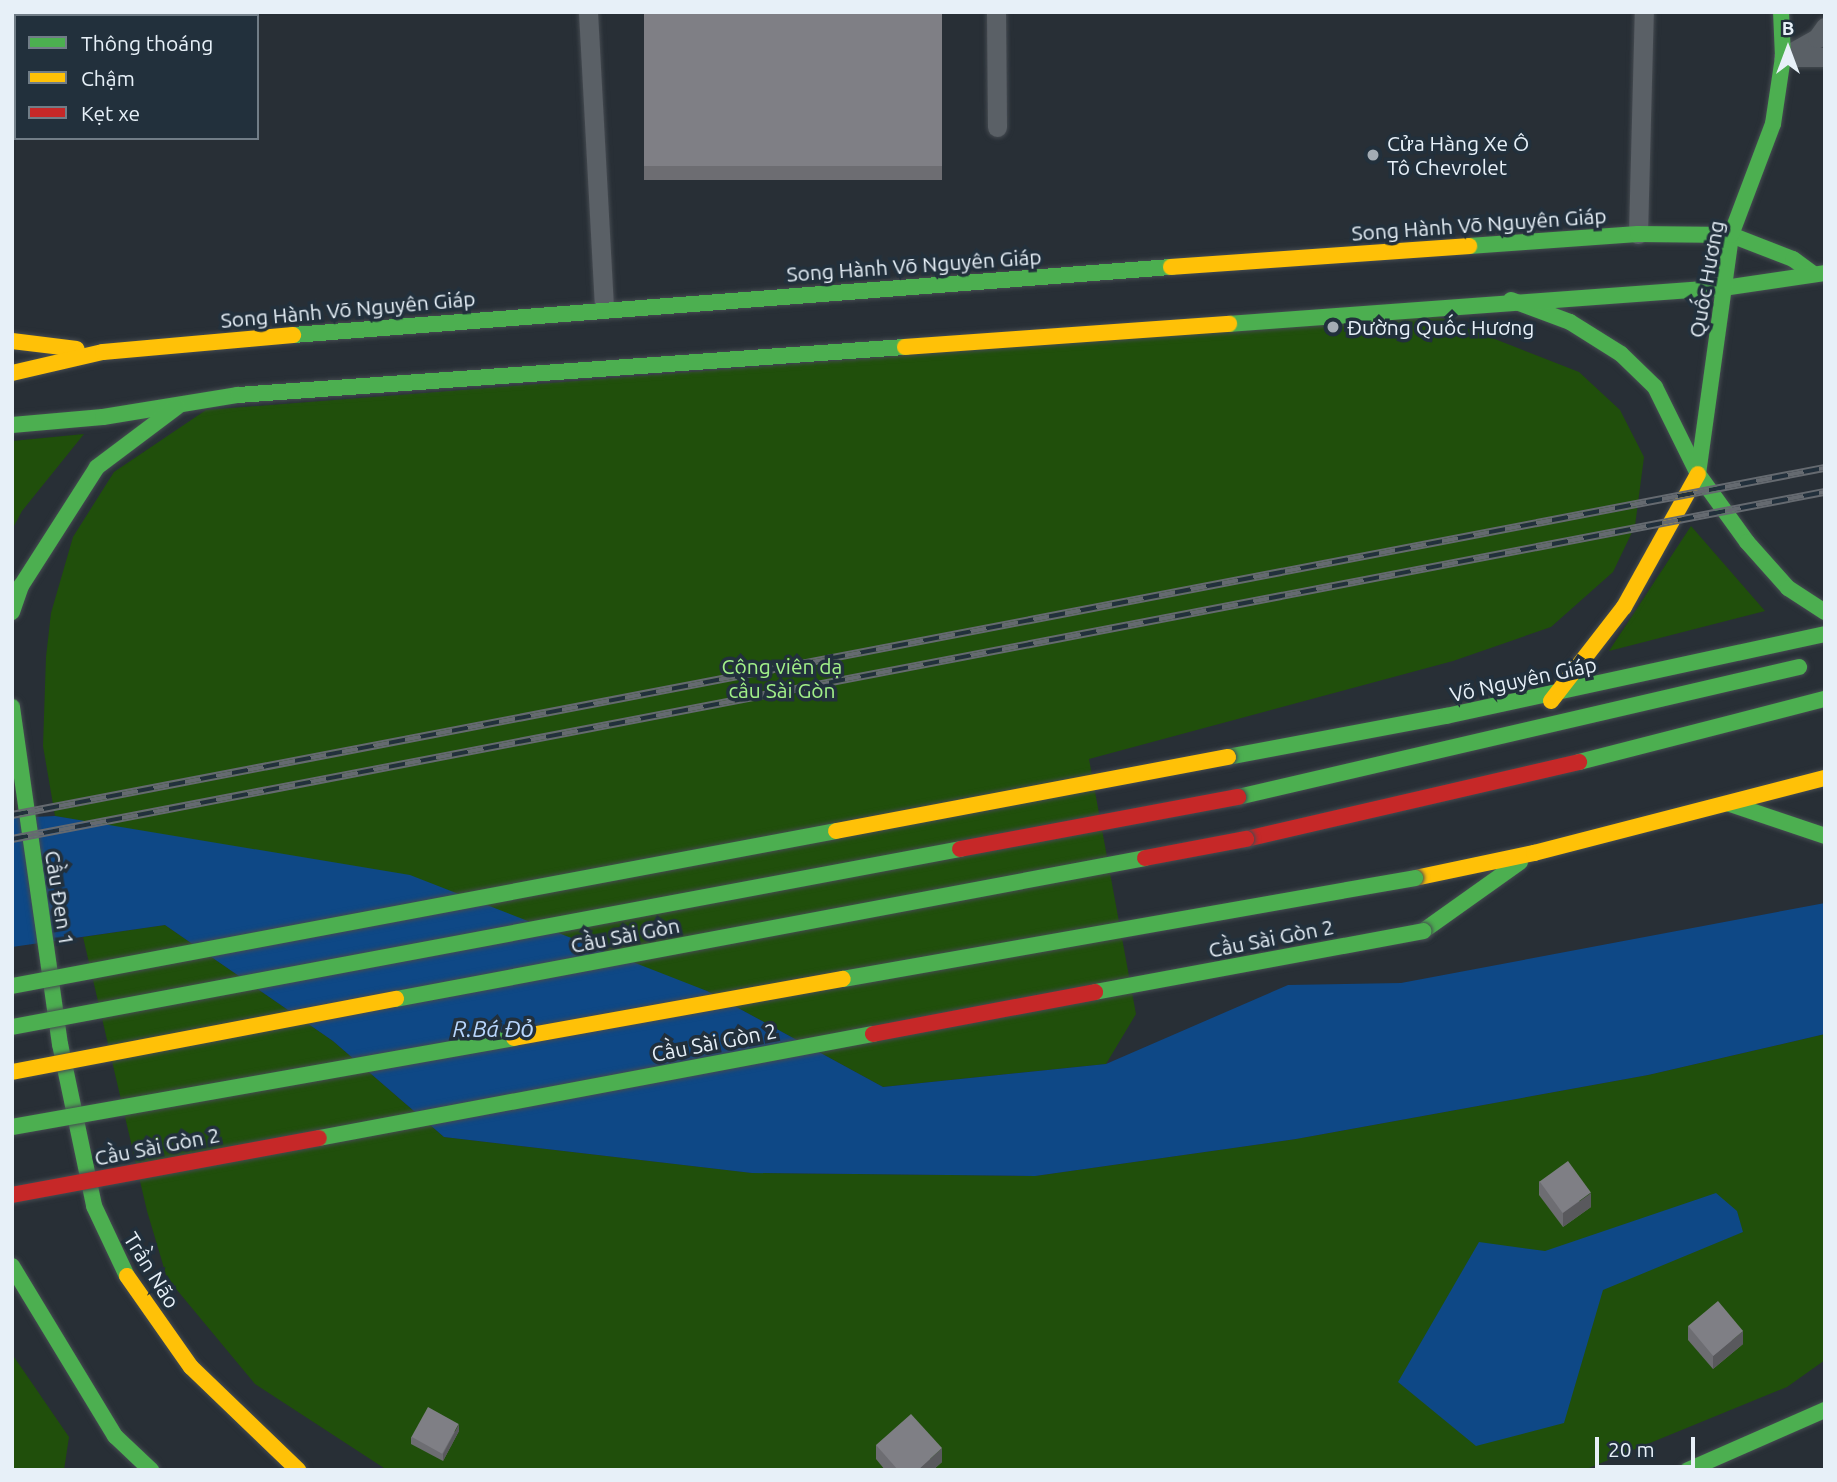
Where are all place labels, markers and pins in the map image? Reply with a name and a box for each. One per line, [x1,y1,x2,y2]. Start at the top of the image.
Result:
place label: Cửa Hàng Xe Ô Tô Chevrolet [1387,130,1529,180]
marker: Cửa Hàng Xe Ô Tô Chevrolet [1365,147,1381,163]
place label: Đường Quốc Hương [1347,314,1534,340]
marker: Đường Quốc Hương [1325,319,1341,335]

